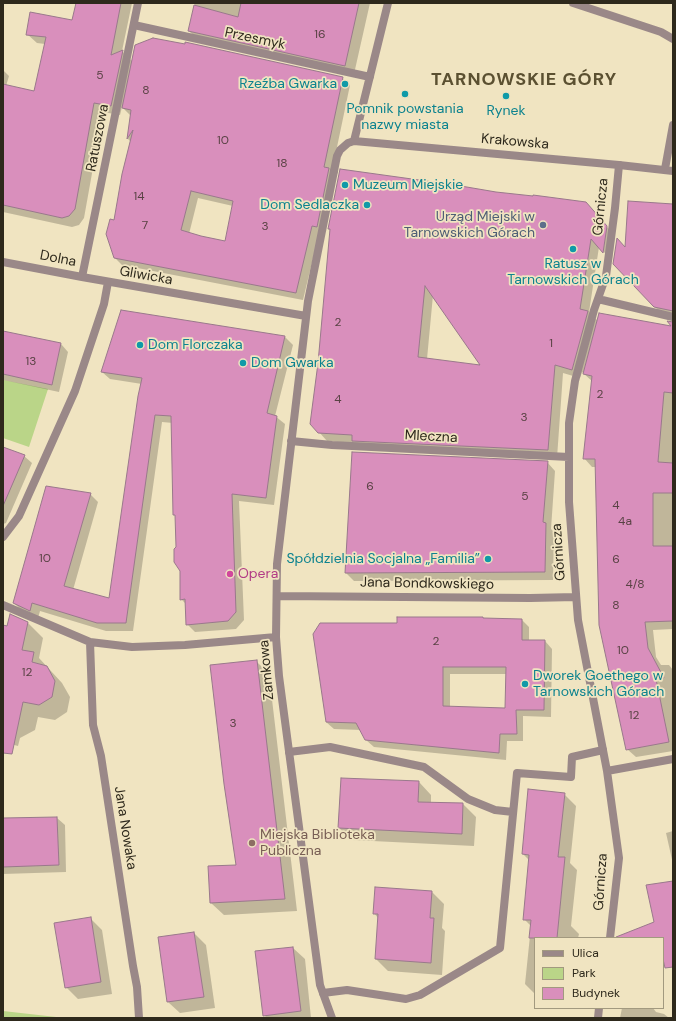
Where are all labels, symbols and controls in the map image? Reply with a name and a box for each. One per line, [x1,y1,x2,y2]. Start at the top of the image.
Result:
street label: Przesmyk [223,24,287,54]
house number: 16 [314,28,326,42]
house number: 5 [96,69,104,83]
district label: TARNOWSKIE GÓRY [431,69,617,91]
place label: Rzeźba Gwarka [239,76,337,92]
marker: Rzeźba Gwarka [340,79,350,89]
house number: 8 [142,84,150,98]
marker: Pomnik powstania nazwy miasta [400,89,410,99]
marker: Rynek [501,91,511,101]
place label: Pomnik powstania nazwy miasta [347,101,463,134]
street label: Ratuszowa [83,103,113,173]
place label: Rynek [486,103,526,119]
street label: Krakowska [480,131,550,153]
house number: 10 [217,134,229,148]
house number: 18 [276,157,288,171]
place label: Muzeum Miejskie [353,177,463,193]
street label: Górnicza [590,178,612,236]
marker: Muzeum Miejskie [340,180,350,190]
house number: 14 [133,190,145,204]
place label: Dom Sedlaczka [260,197,359,213]
marker: Dom Sedlaczka [362,200,372,210]
place label: Urząd Miejski w Tarnowskich Górach [404,209,535,242]
house number: 7 [142,219,148,233]
house number: 3 [261,220,269,234]
marker: Urząd Miejski w Tarnowskich Górach [538,220,548,230]
marker: Ratusz w Tarnowskich Górach [568,244,578,254]
street label: Dolna [38,247,78,271]
place label: Ratusz w Tarnowskich Górach [507,256,639,288]
street label: Gliwicka [118,263,174,289]
house number: 2 [335,316,341,330]
place label: Dom Florczaka [148,337,243,353]
house number: 1 [549,337,553,351]
marker: Dom Florczaka [135,340,145,350]
house number: 13 [26,355,36,369]
place label: Dom Gwarka [251,355,334,371]
marker: Dom Gwarka [238,358,248,368]
house number: 2 [597,388,603,402]
house number: 4 [334,393,342,407]
house number: 3 [520,411,528,425]
street label: Mleczna [404,427,458,447]
house number: 6 [366,480,374,494]
house number: 5 [521,490,529,504]
house number: 4 [612,499,620,513]
house number: 4a [618,515,632,529]
street label: Górnicza [549,523,569,581]
place label: Spółdzielnia Socjalna „Familia” [286,551,480,567]
house number: 10 [39,552,51,566]
house number: 6 [612,553,620,567]
marker: Spółdzielnia Socjalna „Familia” [483,554,493,564]
place label: Opera [238,566,278,582]
marker: Opera [225,569,235,579]
street label: Jana Bondkowskiego [360,574,494,594]
house number: 4/8 [626,578,644,592]
house number: 8 [612,599,620,613]
house number: 2 [433,635,439,649]
street label: Zamkowa [256,639,278,701]
house number: 10 [617,644,629,658]
house number: 12 [22,666,32,680]
place label: Dworek Goethego w Tarnowskich Górach [533,668,664,700]
marker: Dworek Goethego w Tarnowskich Górach [520,679,530,689]
house number: 12 [629,709,639,723]
house number: 3 [229,717,237,731]
street label: Jana Nowaka [110,785,140,871]
place label: Miejska Biblioteka Publiczna [260,827,375,860]
marker: Miejska Biblioteka Publiczna [247,838,257,848]
street label: Górnicza [591,853,611,911]
legend [534,937,664,1009]
text: Ulica [572,945,599,961]
text: Park [572,965,596,981]
text: Budynek [572,985,620,1001]

